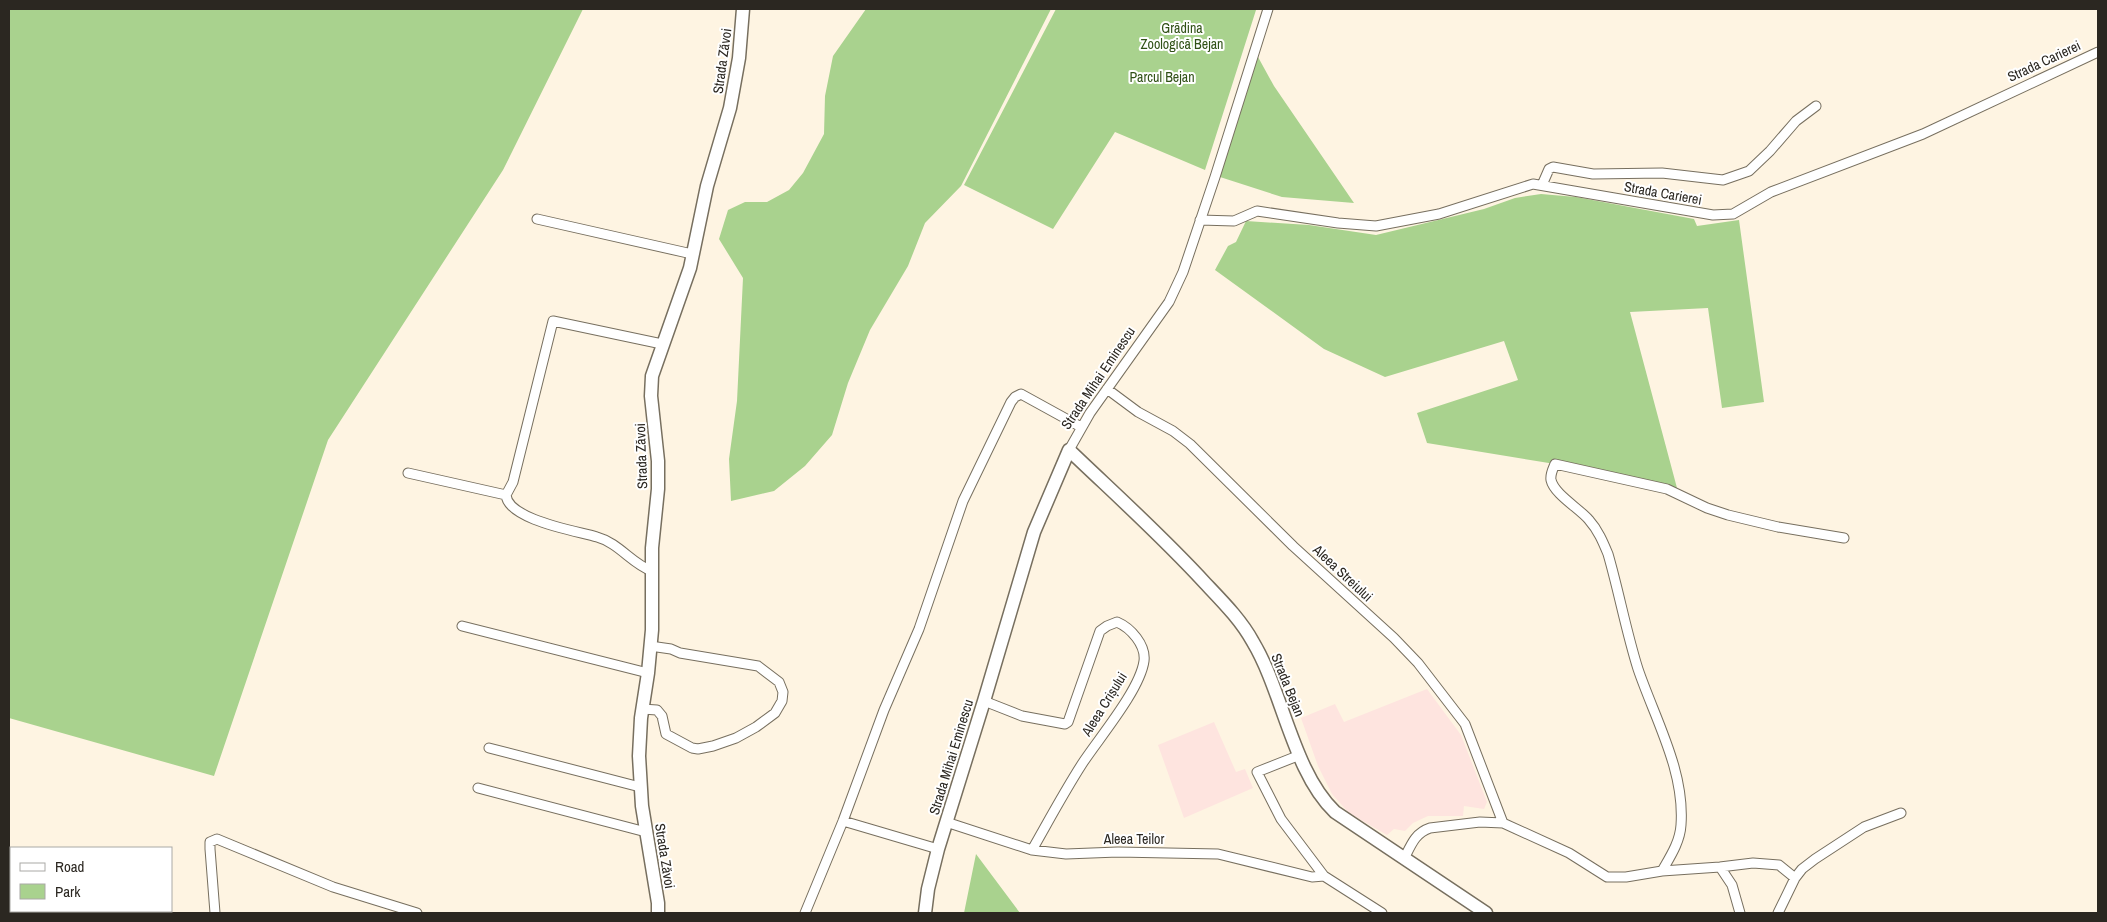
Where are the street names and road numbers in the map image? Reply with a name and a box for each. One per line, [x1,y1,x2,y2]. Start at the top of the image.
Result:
street label: Strada Zăvoi [709,27,735,95]
street label: Strada Carierei [2005,36,2083,86]
street label: Strada Carierei [1623,177,1703,209]
street label: Strada Mihai Eminescu [1057,323,1139,433]
street label: Strada Zăvoi [631,423,651,489]
street label: Aleea Streiului [1309,540,1377,605]
street label: Strada Bejan [1267,651,1309,719]
street label: Aleea Crișului [1077,669,1131,740]
street label: Strada Mihai Eminescu [925,697,977,817]
street label: Strada Zăvoi [651,822,679,890]
street label: Aleea Teilor [1103,830,1164,848]

